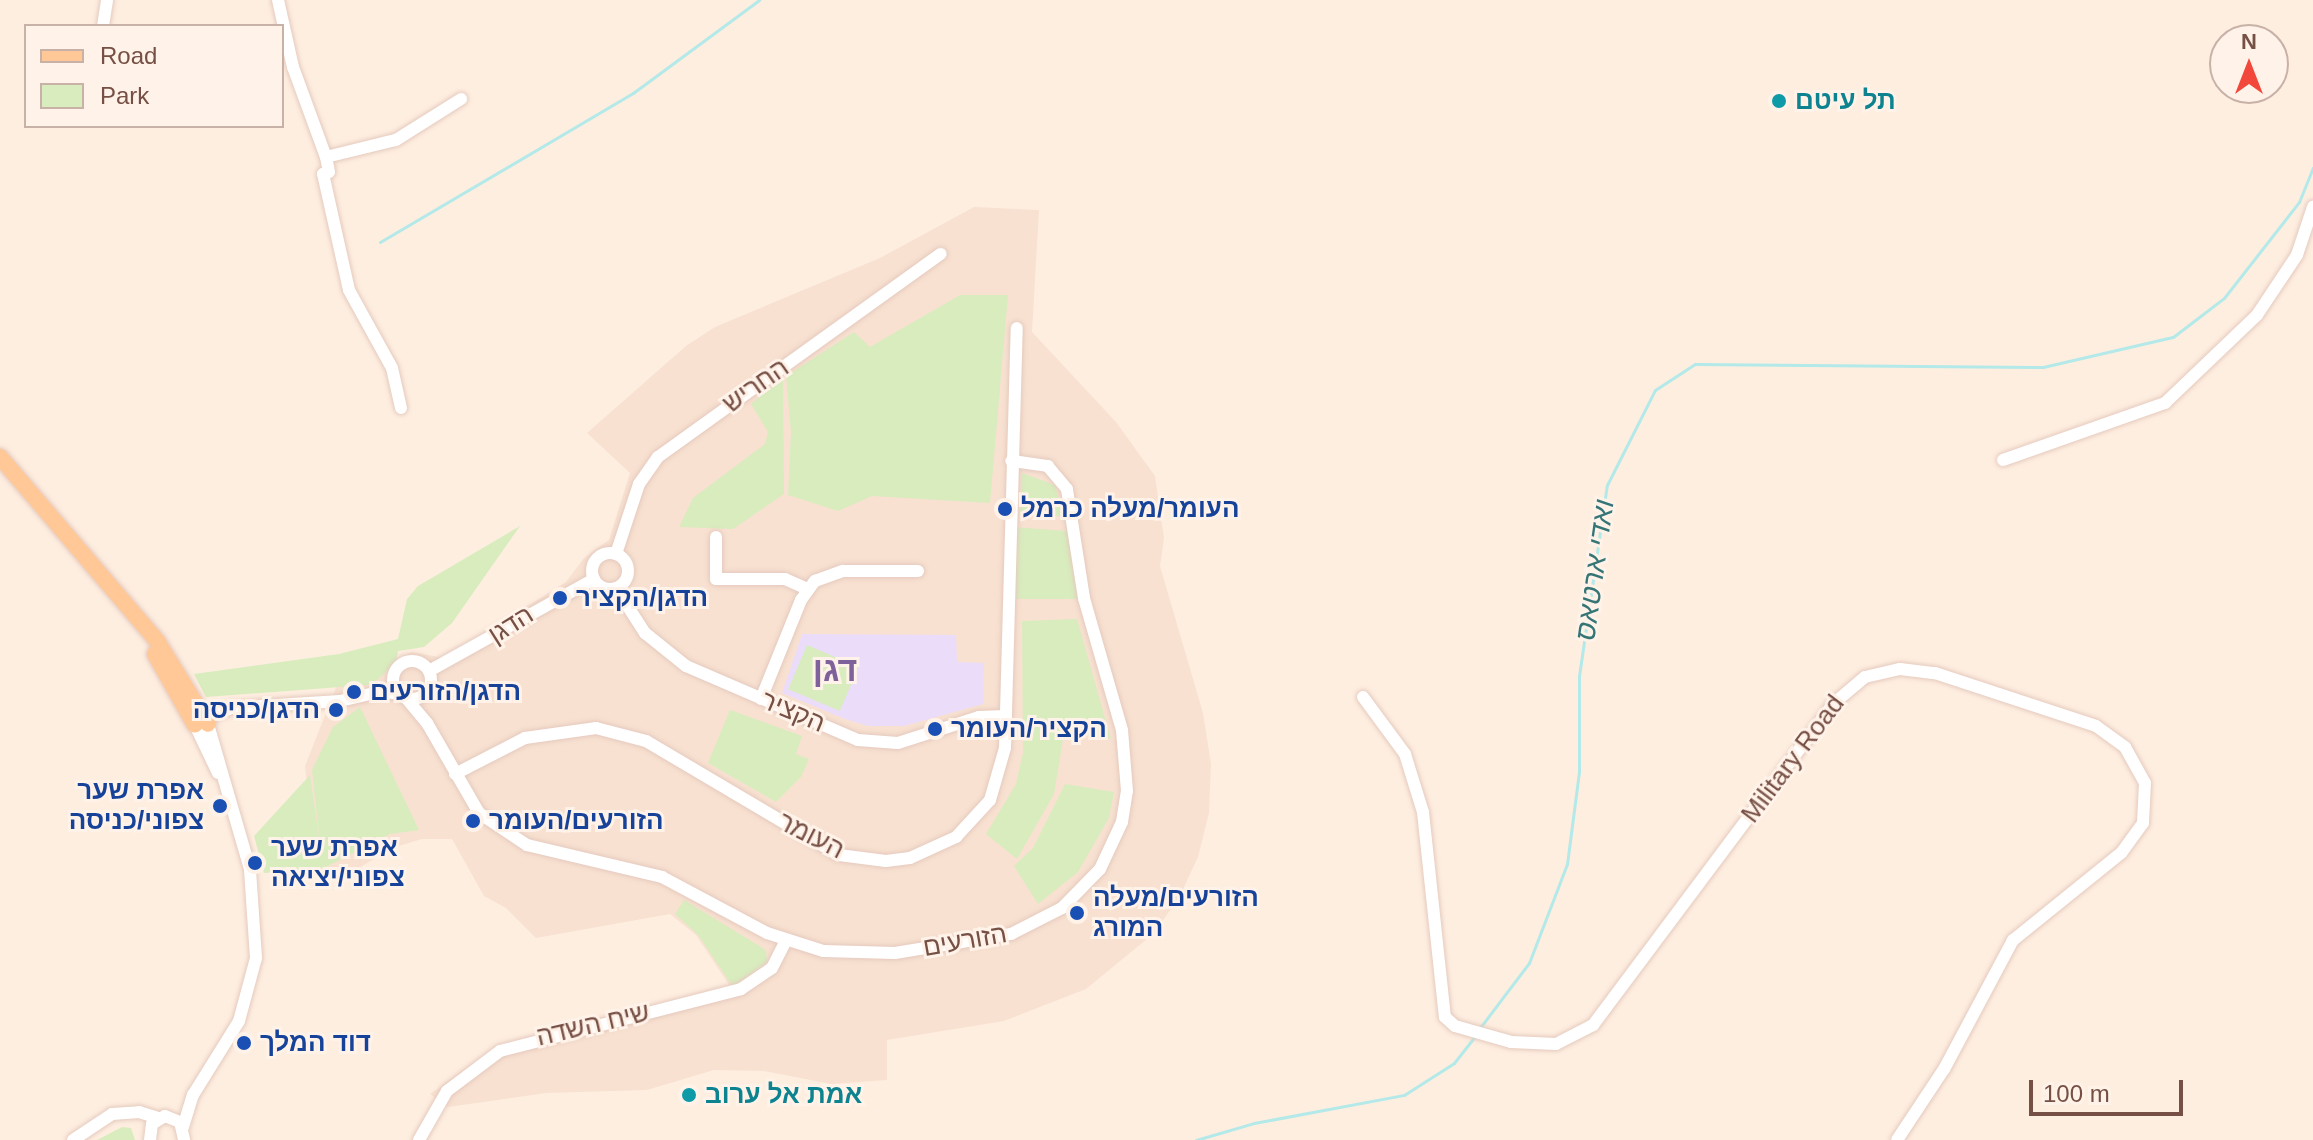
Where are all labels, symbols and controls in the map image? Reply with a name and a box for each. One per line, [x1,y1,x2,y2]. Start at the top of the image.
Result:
legend [24,24,284,128]
north arrow [2209,24,2289,104]
text: N [2241,29,2257,54]
text: Road [100,42,157,69]
text: Park [100,82,149,109]
place label: תל עיטם [1795,85,1896,117]
marker: תל עיטם [1770,92,1788,110]
street label: החריש [717,352,795,420]
place label: העומר/מעלה כרמל [1021,493,1239,525]
water label: ואדי ארטאס [1568,497,1622,643]
marker: העומר/מעלה כרמל [996,500,1014,518]
place label: הדגן/הקציר [576,582,708,614]
marker: הדגן/הקציר [551,589,569,607]
street label: הדגן [483,599,539,651]
district label: דגן [813,650,857,690]
place label: הדגן/הזורעים [370,676,521,708]
marker: הדגן/הזורעים [345,683,363,701]
street label: הקציר [756,685,830,739]
street label: Military Road [1735,689,1851,829]
place label: הדגן/כניסה [193,694,320,726]
marker: הדגן/כניסה [327,701,345,719]
place label: הקציר/העומר [951,713,1107,745]
marker: הקציר/העומר [926,720,944,738]
place label: אפרת שער צפוני/כניסה [69,775,204,836]
marker: אפרת שער צפוני/כניסה [211,797,229,815]
place label: הזורעים/העומר [489,805,664,837]
street label: העומר [773,806,849,866]
marker: הזורעים/העומר [464,812,482,830]
place label: אפרת שער צפוני/יציאה [271,832,405,894]
marker: אפרת שער צפוני/יציאה [246,854,264,872]
place label: הזורעים/מעלה המורג [1093,882,1259,944]
marker: הזורעים/מעלה המורג [1068,904,1086,922]
street label: הזורעים [921,918,1009,964]
street label: שיח השדה [533,997,653,1053]
place label: דוד המלך [260,1027,371,1059]
marker: דוד המלך [235,1034,253,1052]
scale bar [2033,1064,2187,1114]
place label: אמת אל ערוב [705,1079,862,1111]
text: 100 m [2043,1080,2110,1107]
marker: אמת אל ערוב [680,1086,698,1104]

